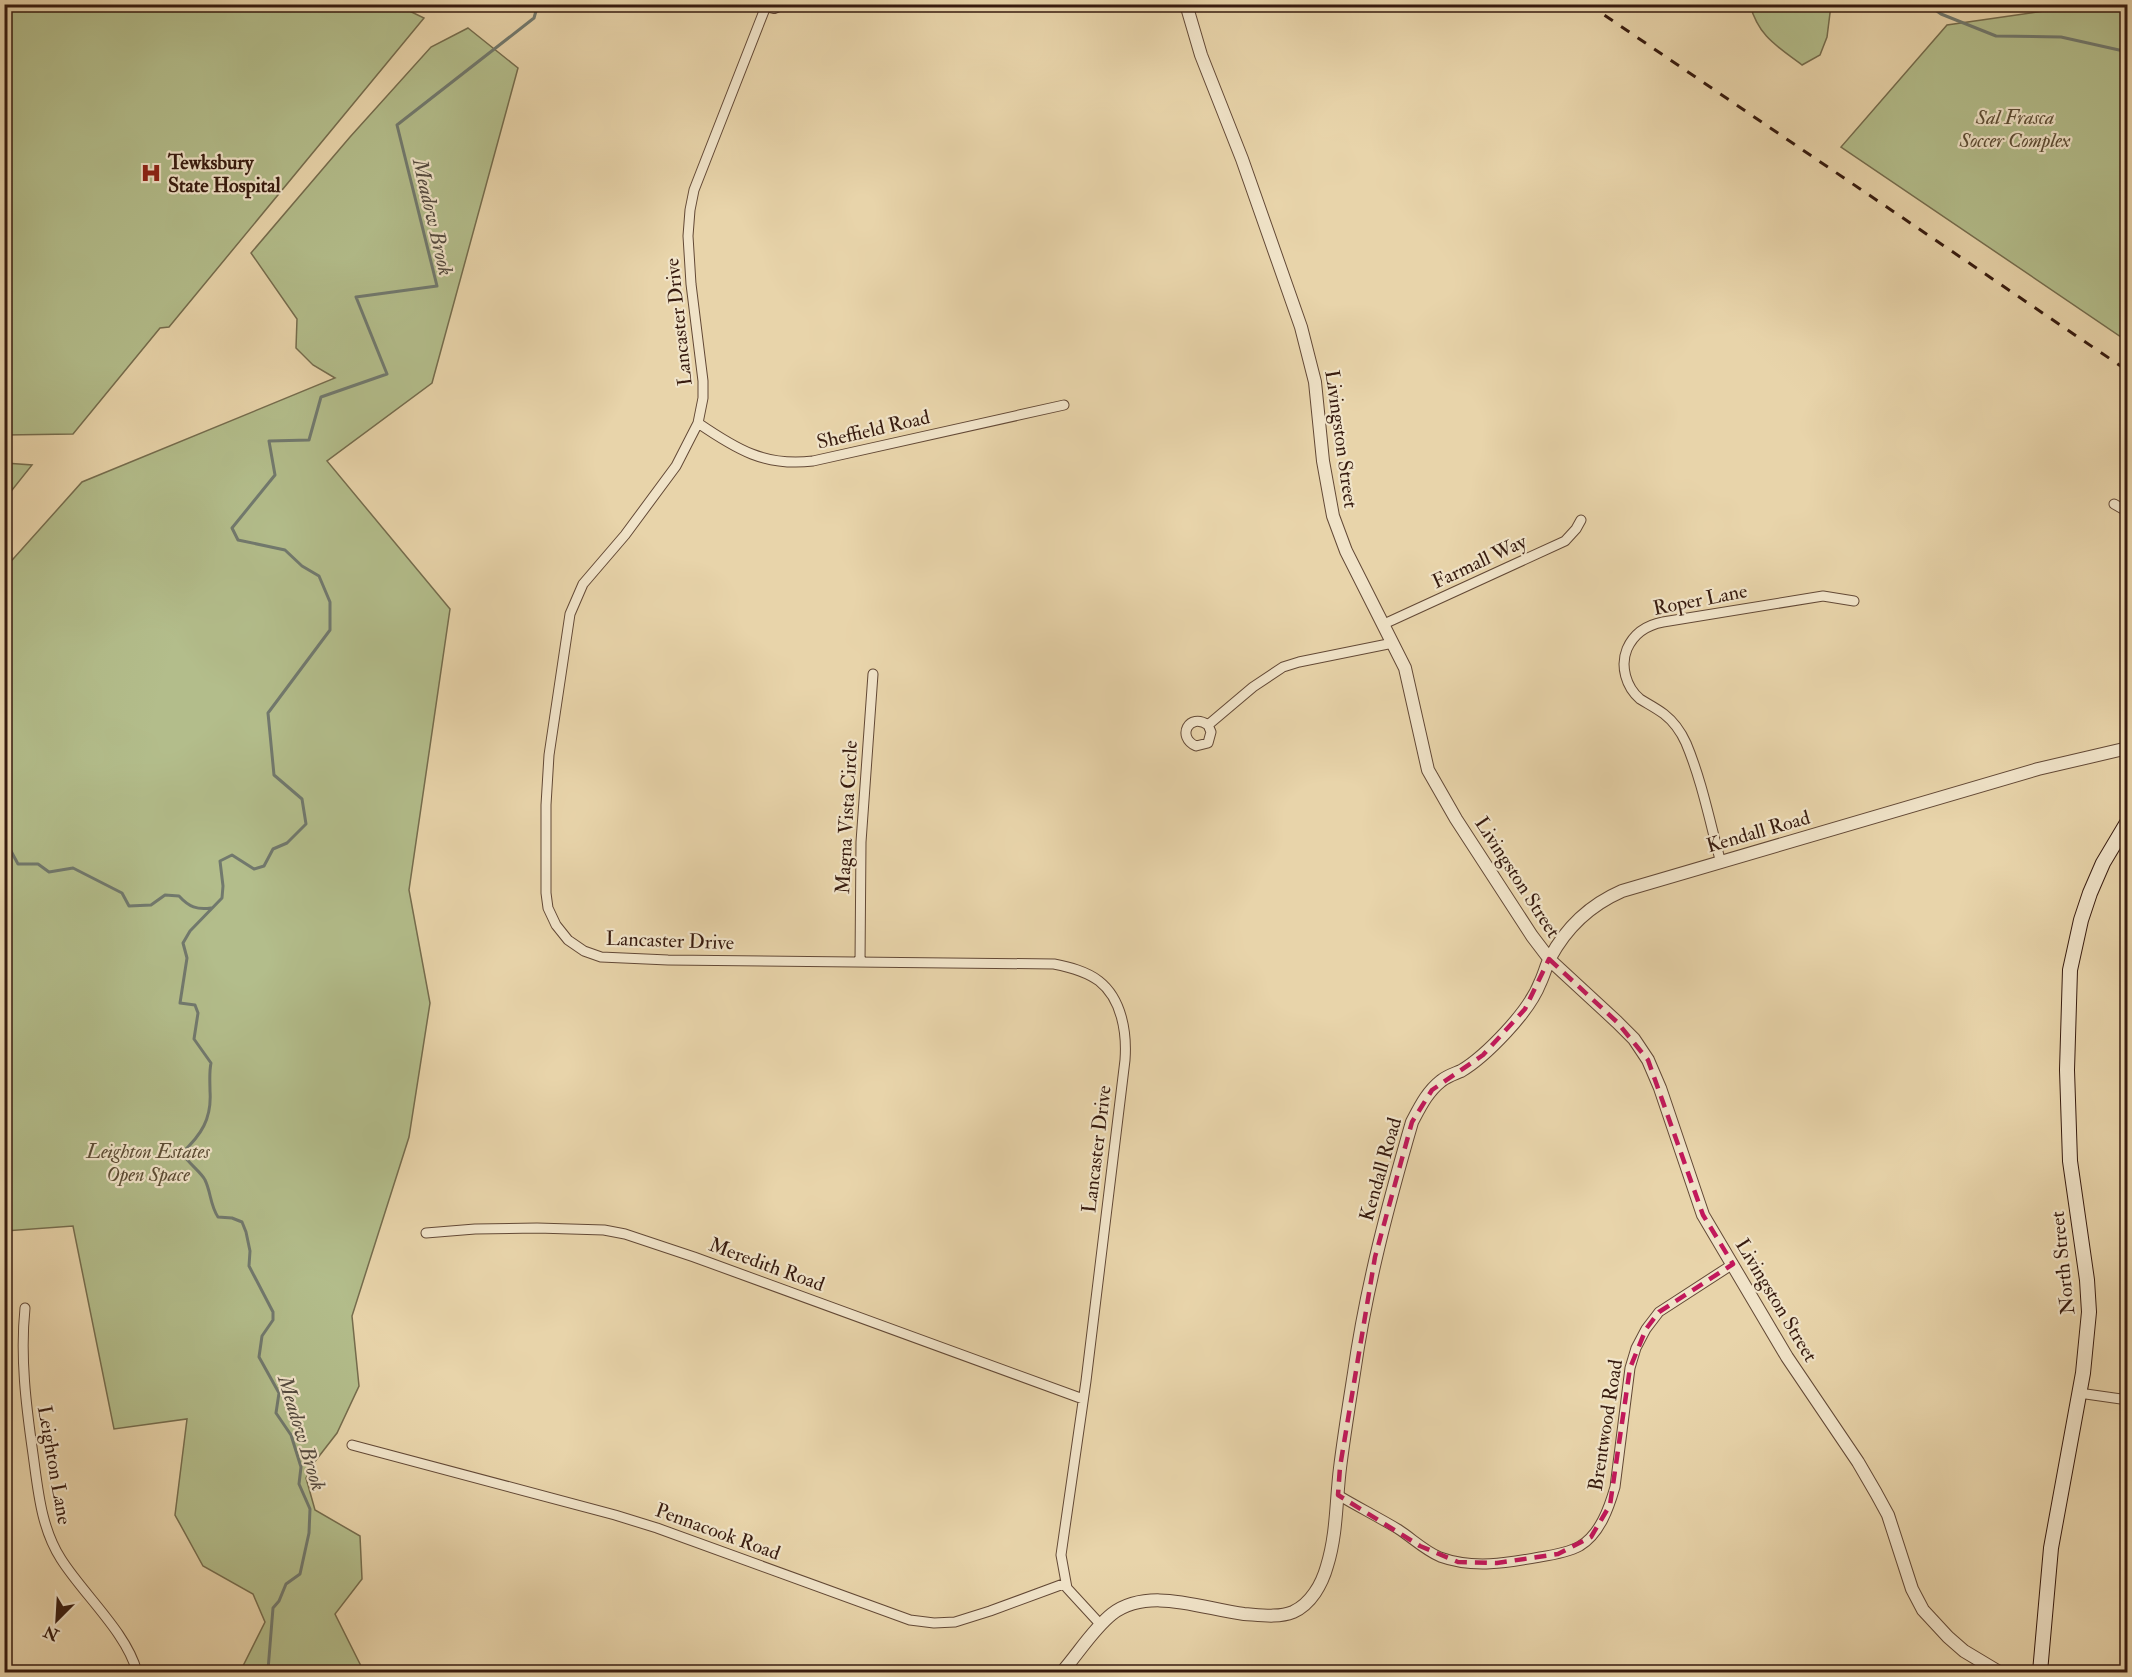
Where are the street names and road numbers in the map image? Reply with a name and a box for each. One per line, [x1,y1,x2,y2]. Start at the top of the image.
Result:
street label: Lancaster Drive [659,257,698,387]
street label: Livingston Street [1319,368,1364,510]
street label: Sheffield Road [814,404,932,455]
street label: Farmall Way [1428,528,1531,594]
street label: Roper Lane [1651,578,1749,622]
street label: Magna Vista Circle [830,740,863,895]
street label: Kendall Road [1703,805,1813,858]
street label: Livingston Street [1469,812,1566,943]
street label: Lancaster Drive [605,926,735,955]
street label: Lancaster Drive [1076,1084,1117,1214]
street label: Kendall Road [1354,1114,1407,1224]
street label: North Street [2045,1209,2080,1316]
street label: Meredith Road [706,1232,828,1297]
street label: Livingston Street [1730,1234,1823,1367]
street label: Brentwood Road [1583,1357,1628,1493]
street label: Leighton Lane [32,1404,77,1527]
street label: Pennacook Road [652,1497,784,1566]

